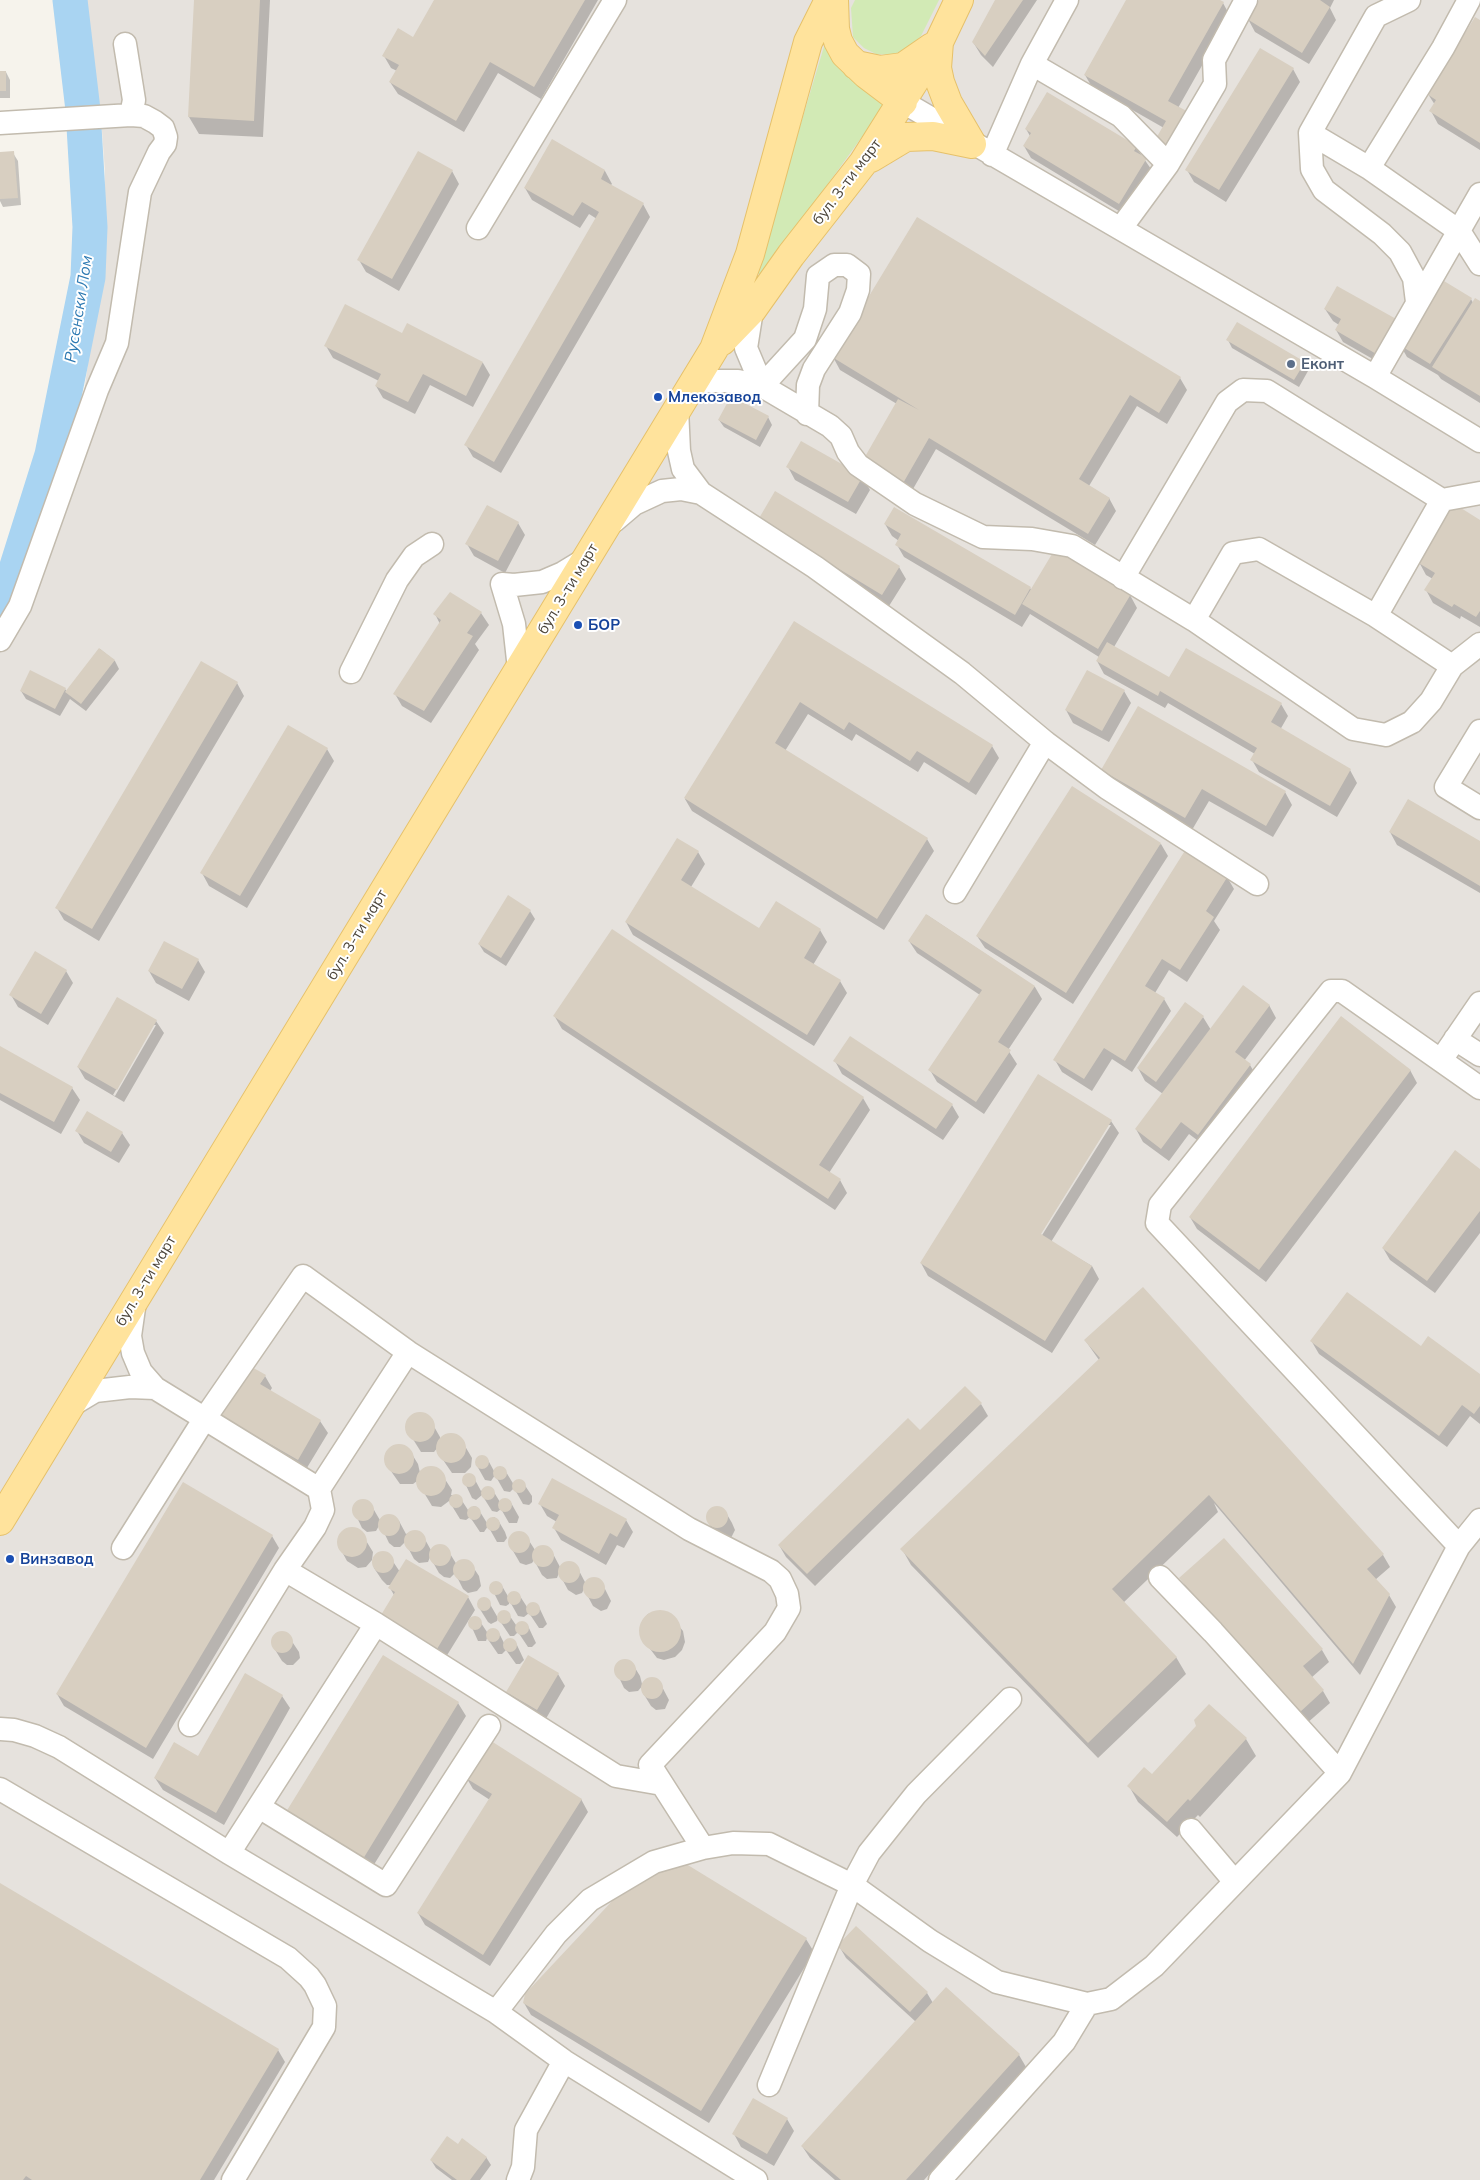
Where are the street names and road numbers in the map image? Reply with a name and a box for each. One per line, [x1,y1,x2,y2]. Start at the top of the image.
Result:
street label: бул. 3-ти март [809,136,885,228]
street label: бул. 3-ти март [534,540,602,638]
street label: бул. 3-ти март [323,886,391,984]
street label: бул. 3-ти март [112,1232,180,1330]

